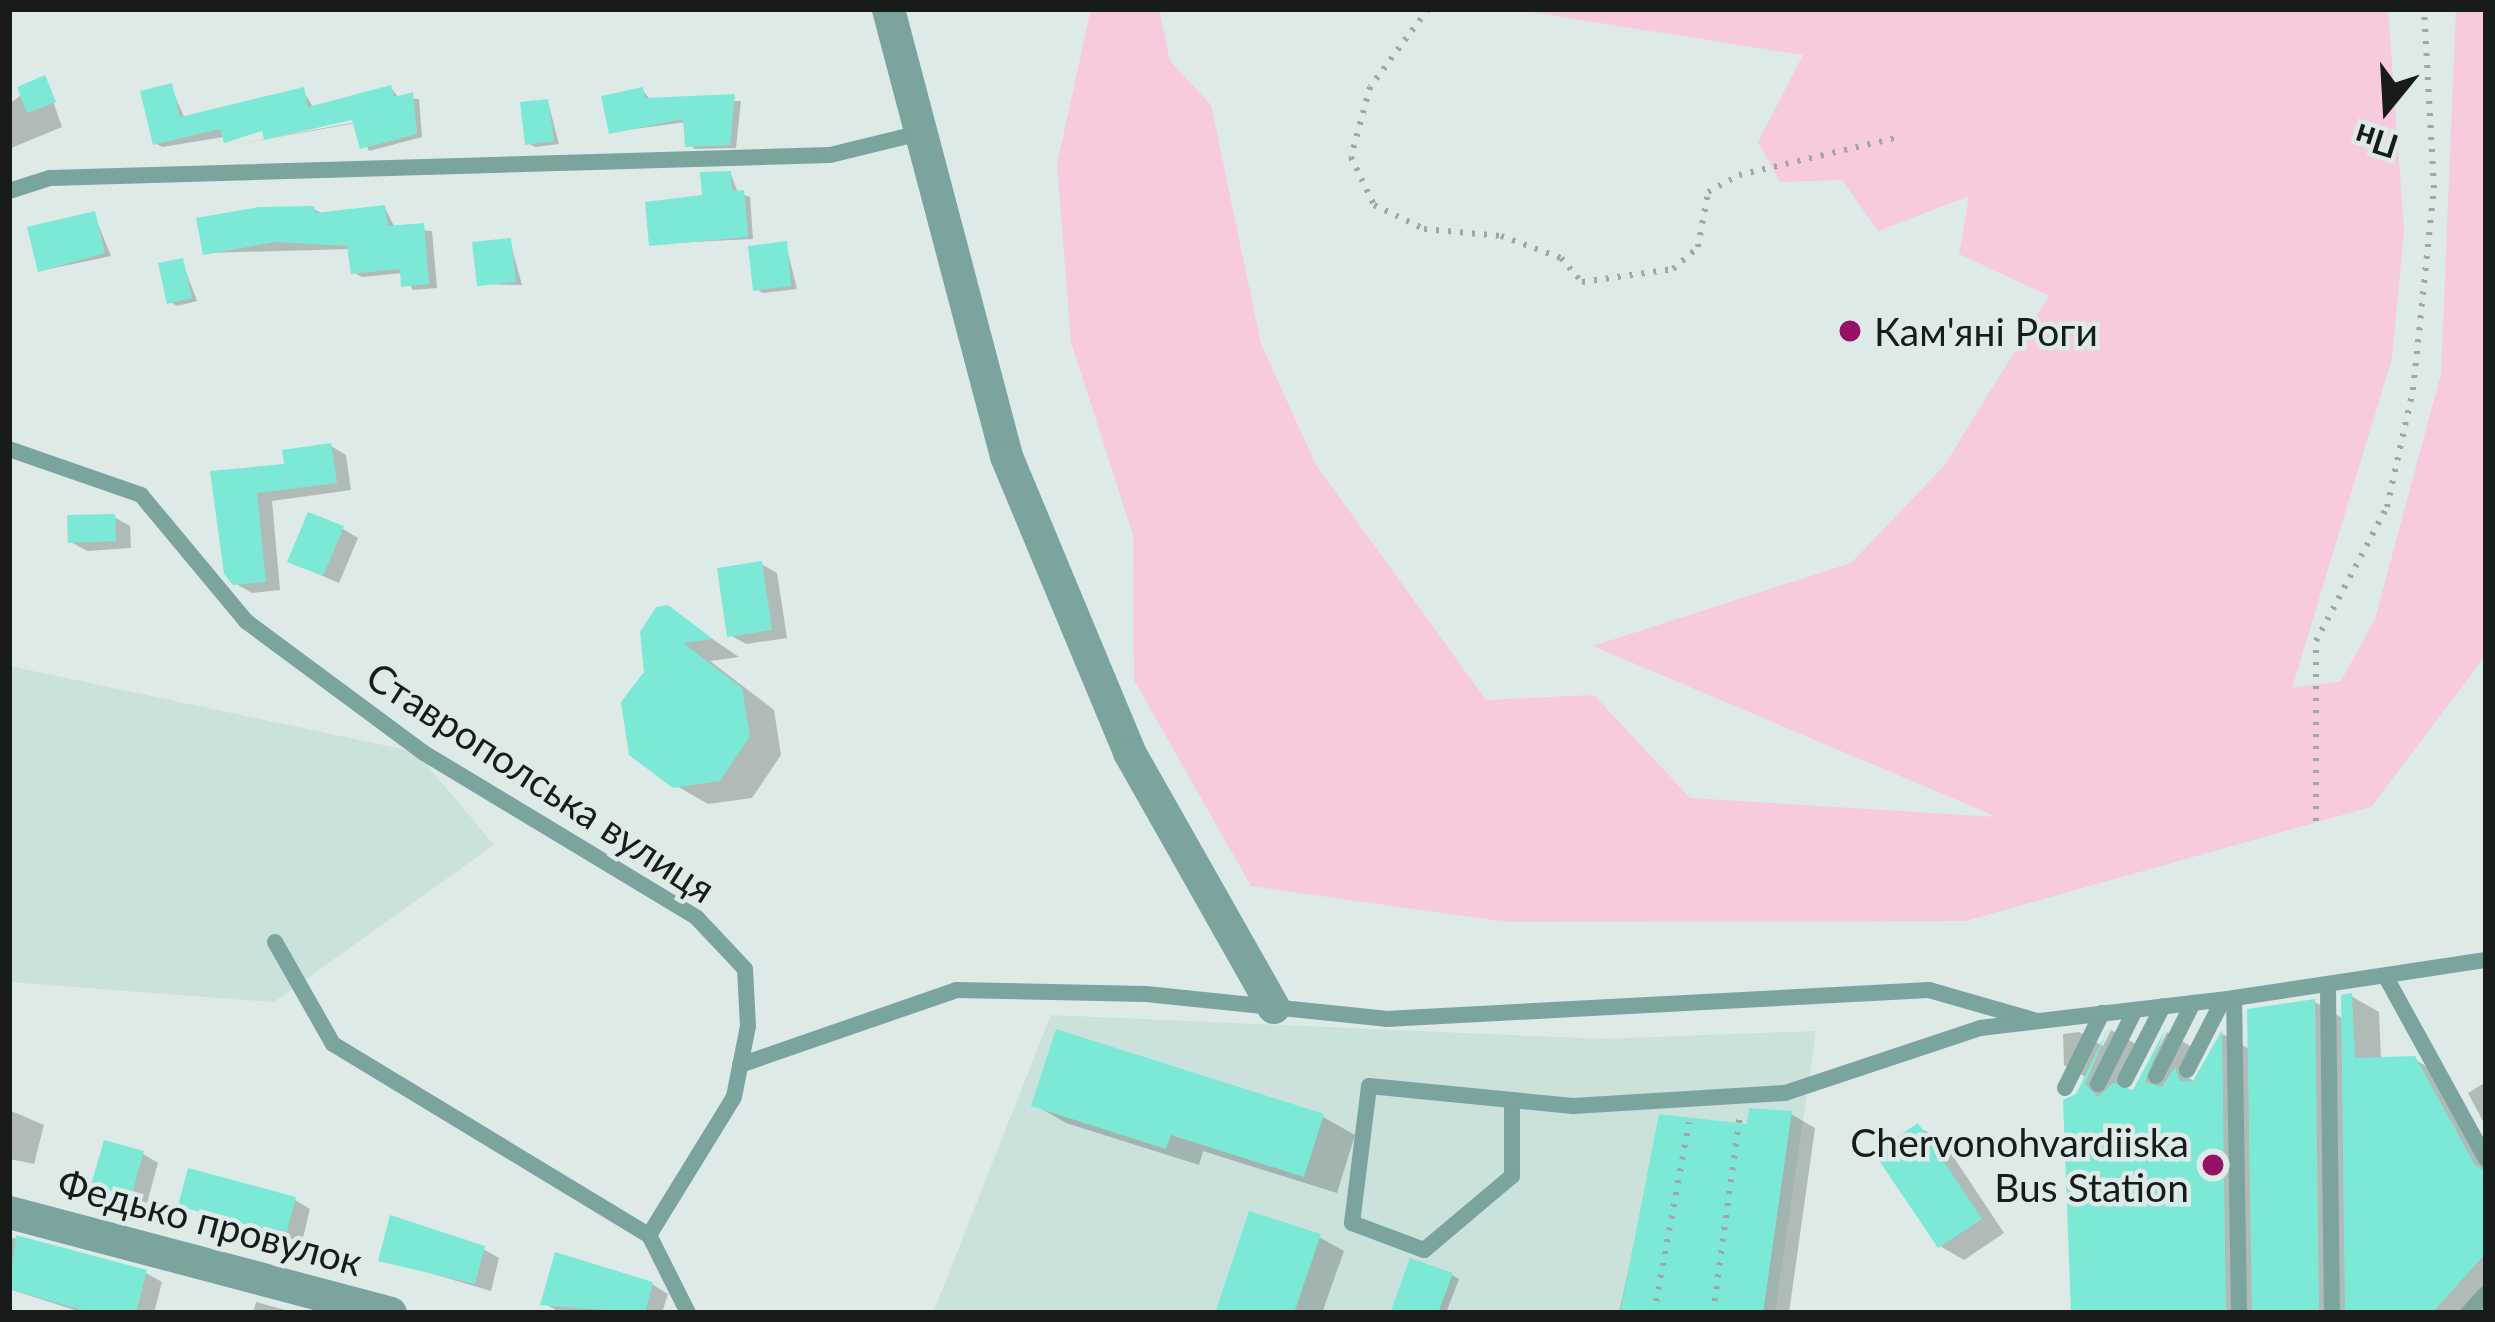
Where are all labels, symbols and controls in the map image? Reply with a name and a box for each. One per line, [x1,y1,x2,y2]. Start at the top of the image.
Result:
north arrow [2327,48,2447,168]
text: Пн [2349,117,2403,168]
place label: Кам'яні Роги [1874,308,2098,354]
marker: Кам'яні Роги [1837,318,1863,344]
street label: Ставрополська вулиця [358,652,724,912]
place label: Chervonohvardiiska Bus Station [1850,1120,2189,1211]
marker: Chervonohvardiiska Bus Station [2200,1152,2226,1178]
street label: Федько провулок [53,1159,367,1285]

